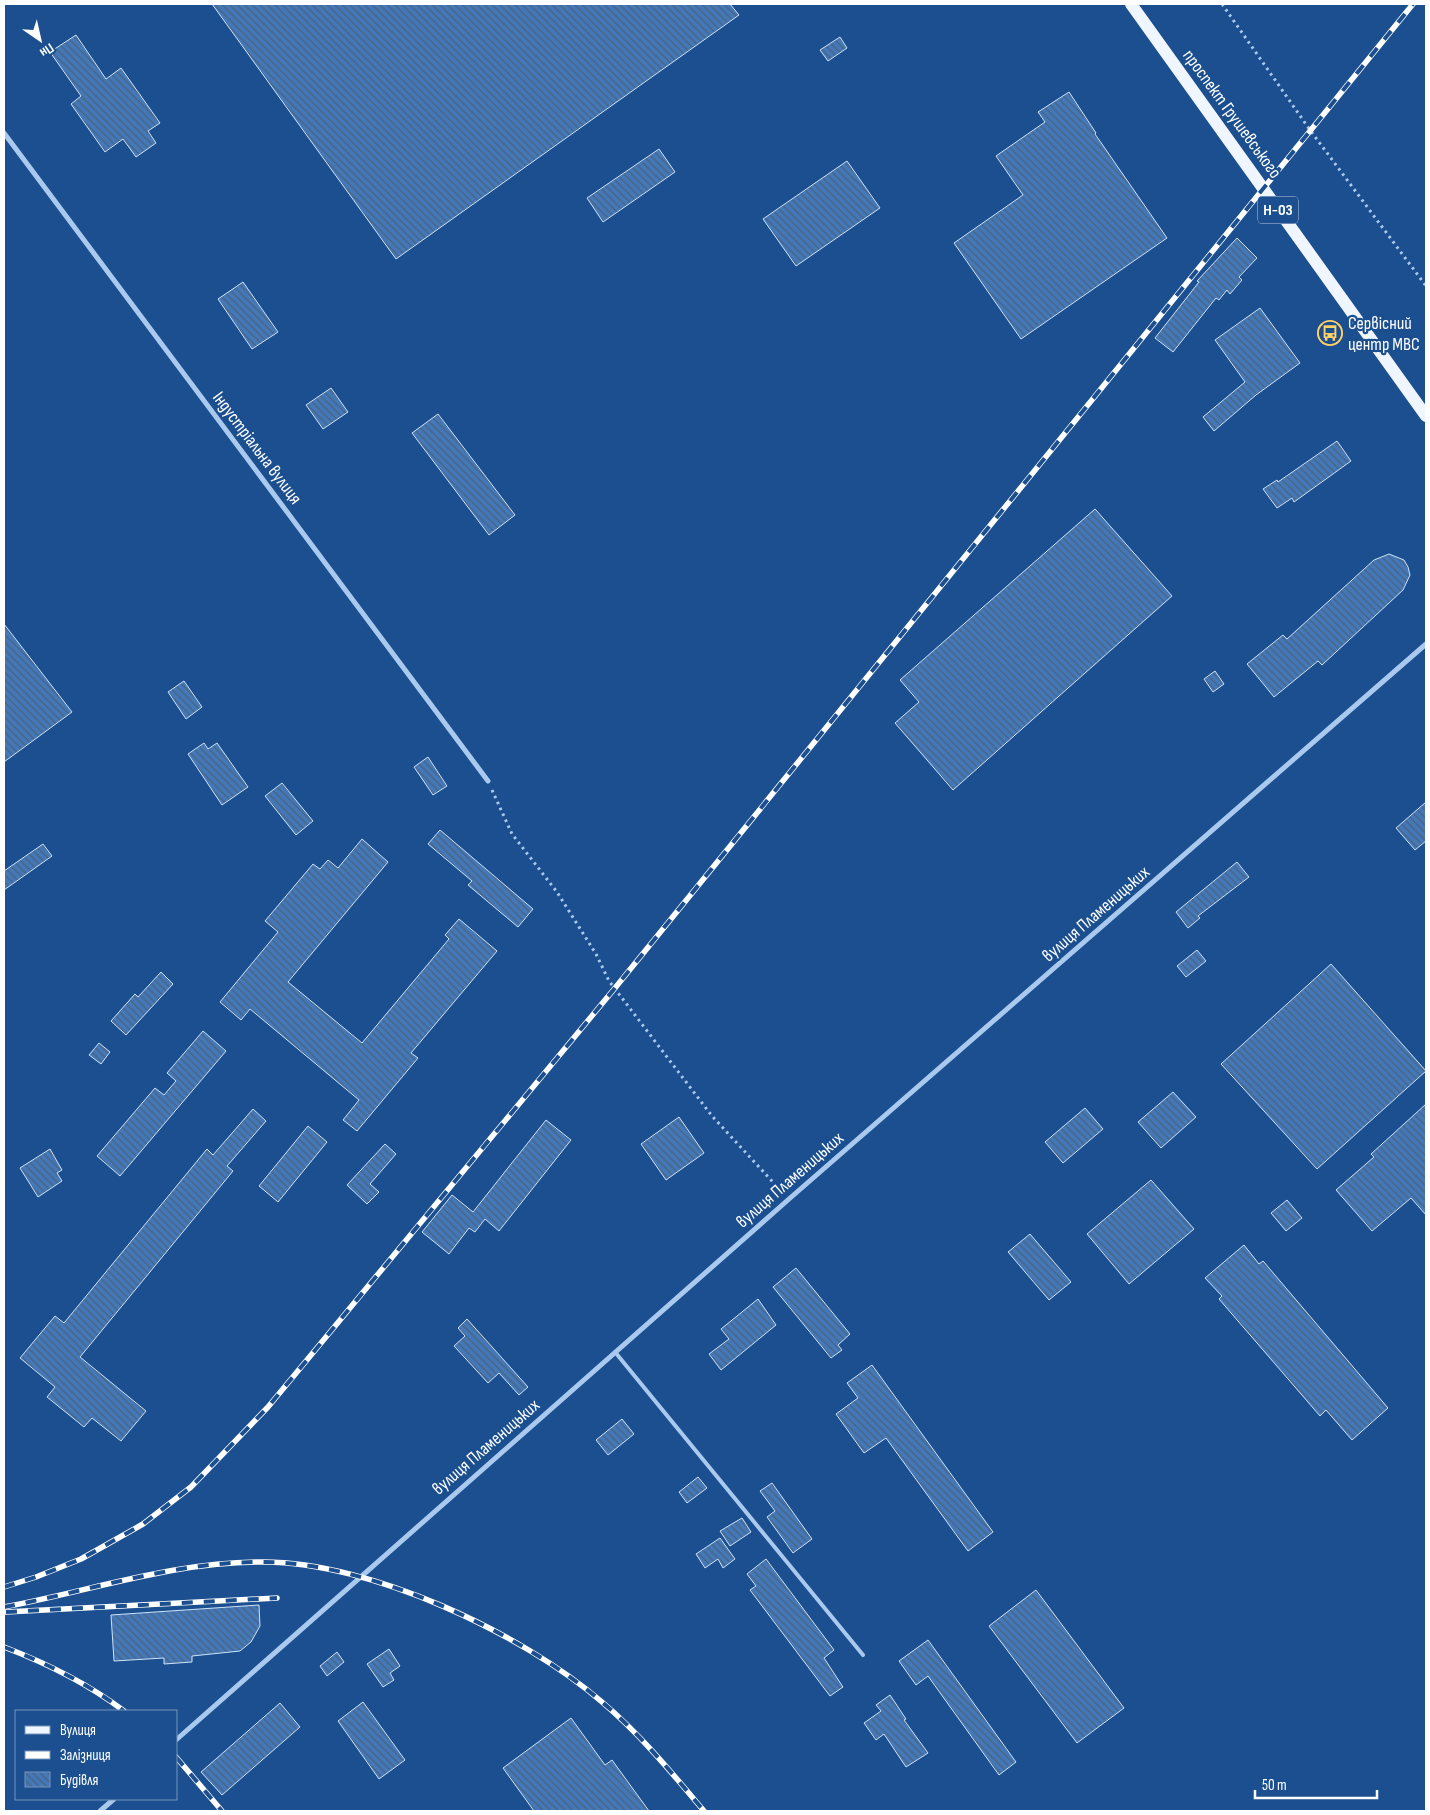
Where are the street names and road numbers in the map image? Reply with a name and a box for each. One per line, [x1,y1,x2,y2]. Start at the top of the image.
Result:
street label: проспект Грушевського [1178,46,1286,182]
road number: Н-03 [1258,196,1298,224]
street label: Індустріальна вулиця [208,388,306,508]
street label: вулиця Пламеницьких [1038,862,1154,966]
street label: вулиця Пламеницьких [732,1128,848,1232]
street label: вулиця Пламеницьких [428,1395,544,1499]

